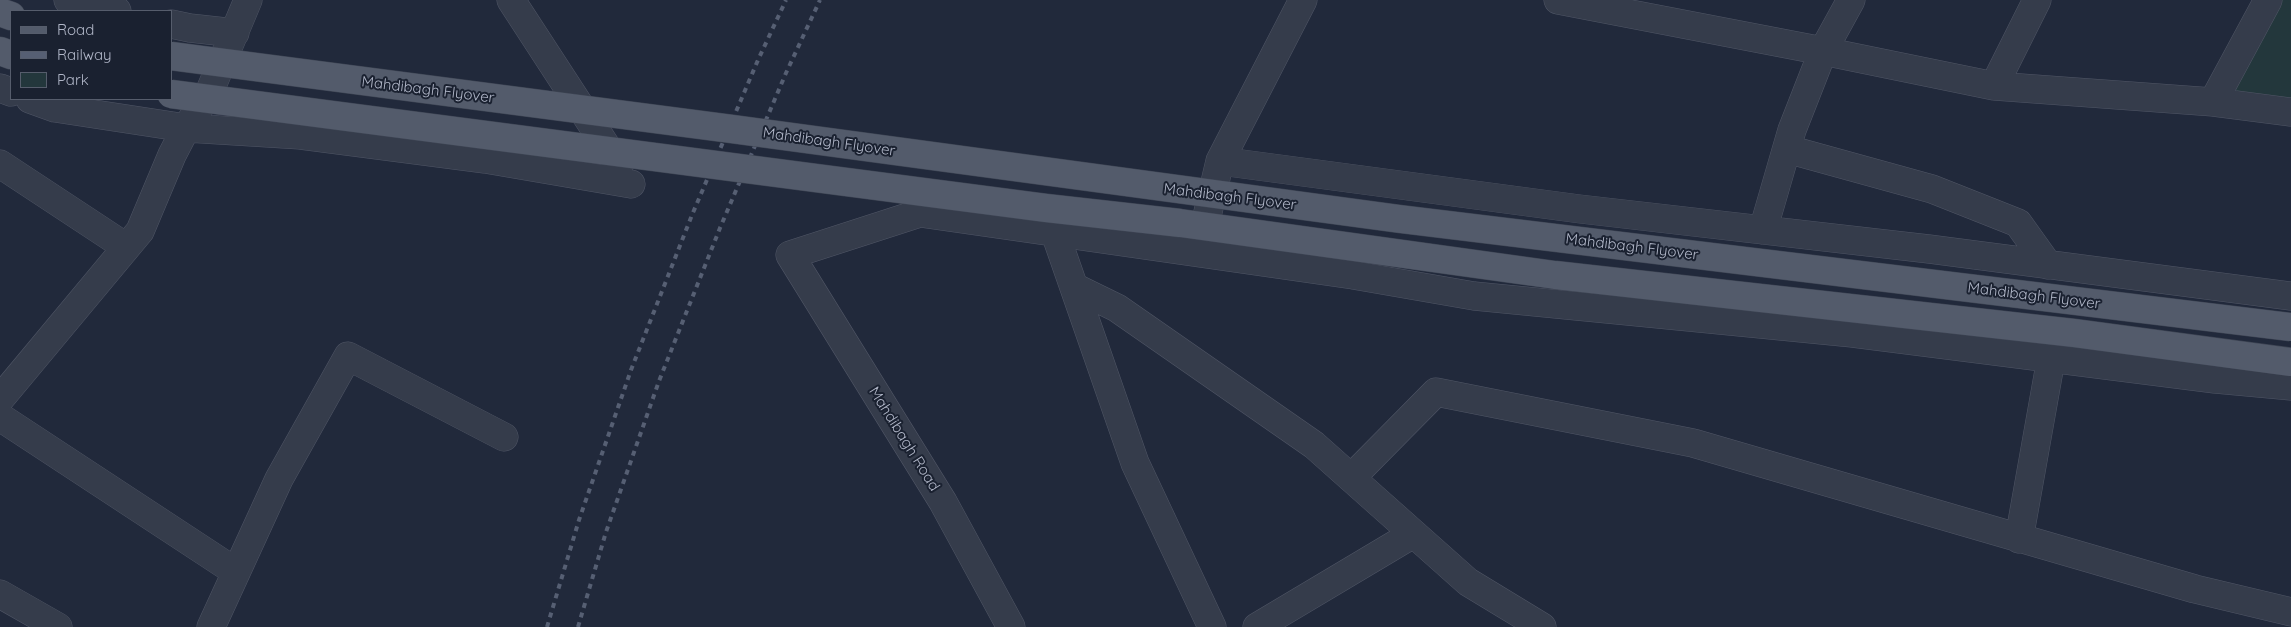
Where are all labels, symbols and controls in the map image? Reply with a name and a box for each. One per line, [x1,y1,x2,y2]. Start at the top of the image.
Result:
legend [10,10,172,100]
text: Road [57,20,94,39]
text: Railway [57,45,112,64]
text: Park [57,70,89,89]
street label: Mahdibagh Flyover [361,73,495,107]
street label: Mahdibagh Flyover [762,124,896,160]
street label: Mahdibagh Flyover [1163,180,1297,214]
street label: Mahdibagh Flyover [1565,230,1699,264]
street label: Mahdibagh Flyover [1967,279,2101,313]
street label: Mahdibagh Road [865,383,943,495]

